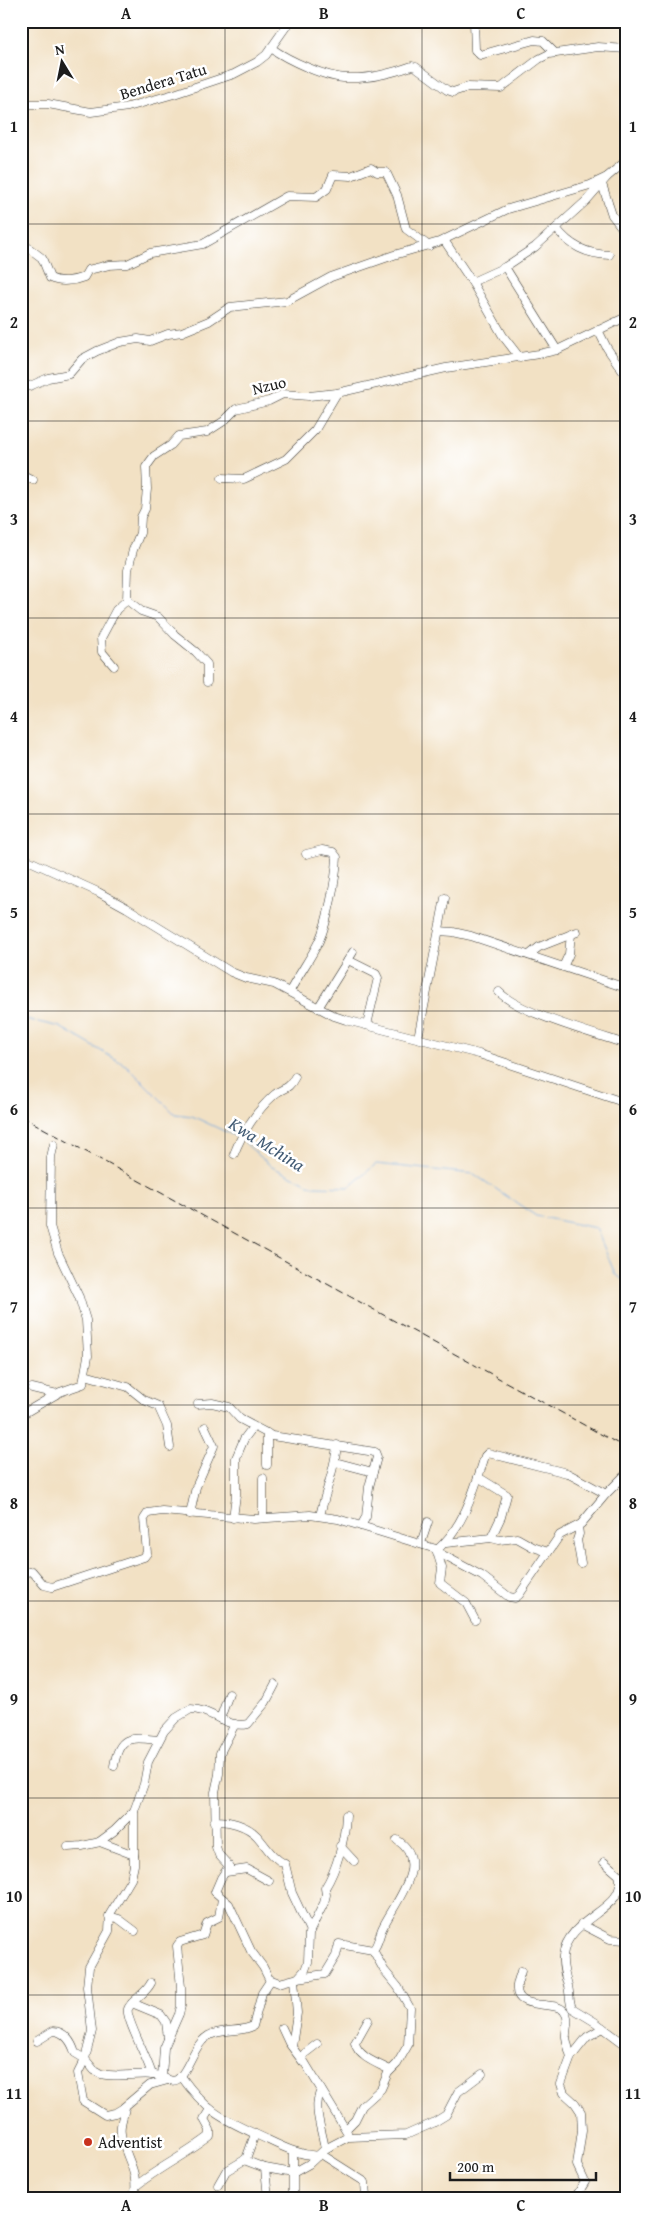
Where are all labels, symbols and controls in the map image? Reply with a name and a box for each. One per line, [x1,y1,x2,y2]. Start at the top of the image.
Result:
text: A [121,1,132,25]
text: B [319,1,329,25]
text: C [516,1,526,25]
north arrow [38,38,88,88]
text: N [53,38,67,60]
street label: Bendera Tatu [117,56,210,106]
text: 1 [10,114,18,138]
text: 1 [629,114,637,138]
text: 2 [10,310,18,334]
text: 2 [629,310,637,334]
street label: Nzuo [250,369,288,401]
text: 3 [10,507,18,531]
text: 3 [629,507,637,531]
text: 4 [10,704,18,728]
text: 4 [629,704,637,728]
text: 5 [10,900,18,924]
text: 5 [629,900,637,924]
text: 6 [10,1097,18,1121]
text: 6 [629,1097,637,1121]
water label: Kwa Mchina [223,1109,311,1178]
text: 7 [10,1294,18,1318]
text: 7 [629,1294,637,1318]
text: 8 [10,1491,18,1515]
text: 8 [629,1491,637,1515]
text: 9 [10,1687,18,1711]
text: 9 [629,1687,637,1711]
text: 10 [6,1884,22,1908]
text: 10 [625,1884,641,1908]
text: 11 [6,2081,22,2105]
text: 11 [625,2081,641,2105]
place label: Adventist [98,2130,163,2154]
marker: Adventist [82,2136,94,2148]
scale bar [450,2149,596,2181]
text: 200 m [457,2156,495,2177]
text: A [121,2193,132,2217]
text: B [319,2193,329,2217]
text: C [516,2193,526,2217]

